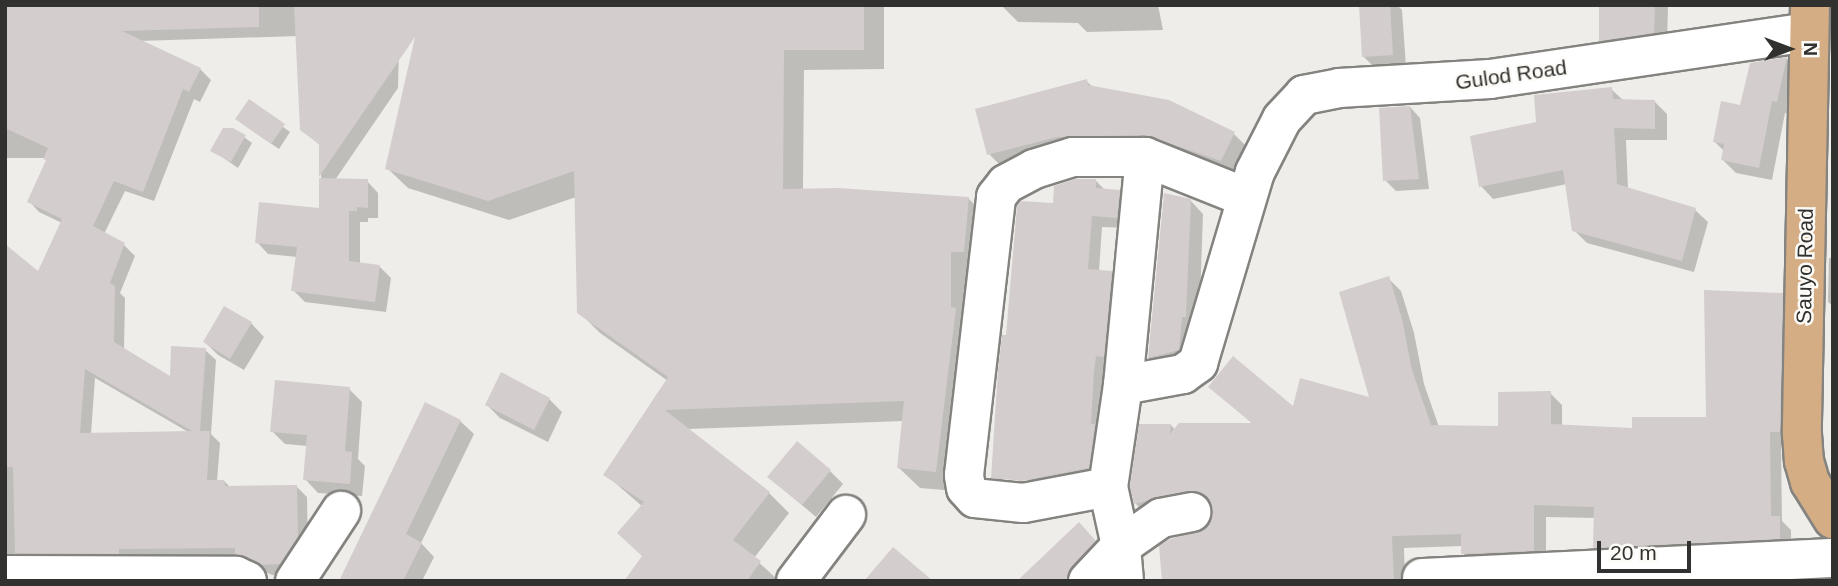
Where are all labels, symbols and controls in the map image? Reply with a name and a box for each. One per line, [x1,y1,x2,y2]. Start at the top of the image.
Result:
north arrow [1754,14,1824,84]
text: N [1800,42,1821,56]
street label: Gulod Road [1454,55,1568,95]
street label: Sauyo Road [1791,208,1819,324]
scale bar [1600,526,1694,570]
text: 20 m [1610,541,1657,564]

